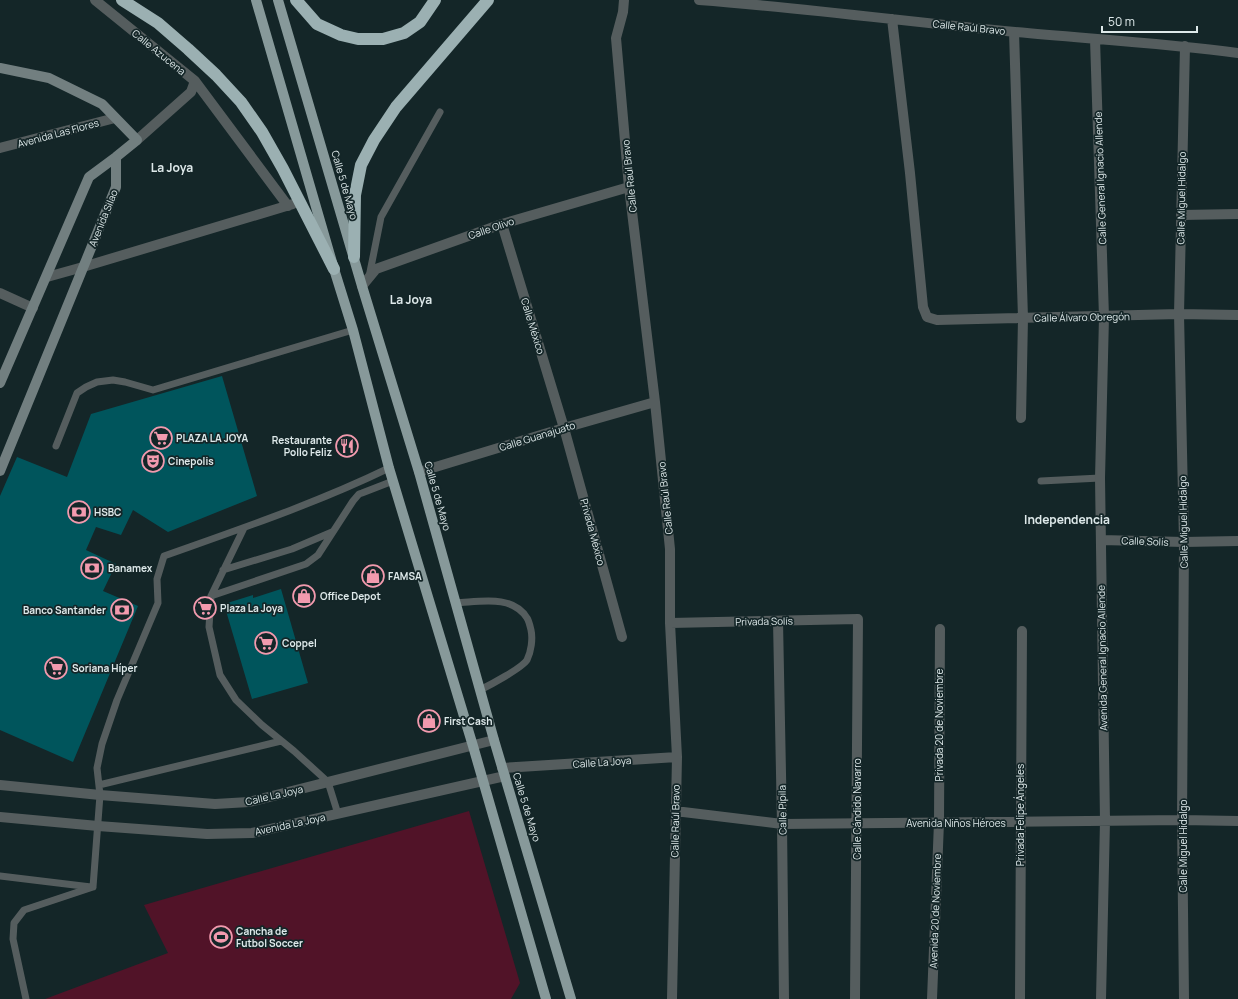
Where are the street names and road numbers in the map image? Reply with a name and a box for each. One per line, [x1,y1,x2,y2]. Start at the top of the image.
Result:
street label: Calle Raúl Bravo [932,16,1006,38]
street label: Calle Azucena [129,26,189,78]
street label: Calle General Ignacio Allende [1091,111,1109,245]
street label: Avenida Las Flores [16,115,100,151]
street label: Calle Raúl Bravo [618,139,640,213]
street label: Calle 5 de Mayo [328,149,362,221]
street label: Calle Miguel Hidalgo [1173,151,1189,245]
street label: Avenida Silao [85,187,121,249]
street label: Calle Olivo [466,214,516,242]
street label: Calle México [518,296,548,356]
street label: Calle Álvaro Obregón [1034,309,1130,325]
street label: Calle Guanajuato [497,418,577,454]
street label: Calle 5 de Mayo [421,460,455,532]
street label: Calle Raúl Bravo [654,461,676,535]
street label: Calle Miguel Hidalgo [1175,475,1191,569]
street label: Privada México [577,497,609,567]
street label: Calle Solís [1121,533,1169,549]
street label: Avenida General Ignacio Allende [1094,585,1110,731]
street label: Privada Solís [735,613,793,629]
street label: Privada 20 de Noviembre [932,668,946,781]
street label: Calle La Joya [572,753,632,771]
street label: Calle Cándido Navarro [850,758,864,860]
street label: Privada Felipe Ángeles [1013,764,1027,866]
street label: Calle 5 de Mayo [510,771,544,843]
street label: Calle La Joya [244,782,304,808]
street label: Calle Raúl Bravo [667,784,683,858]
street label: Calle Pípila [775,785,789,835]
street label: Calle Miguel Hidalgo [1176,799,1190,892]
street label: Avenida La Joya [253,810,327,838]
street label: Avenida Niños Héroes [906,816,1006,830]
street label: Avenida 20 de Noviembre [926,853,944,969]

